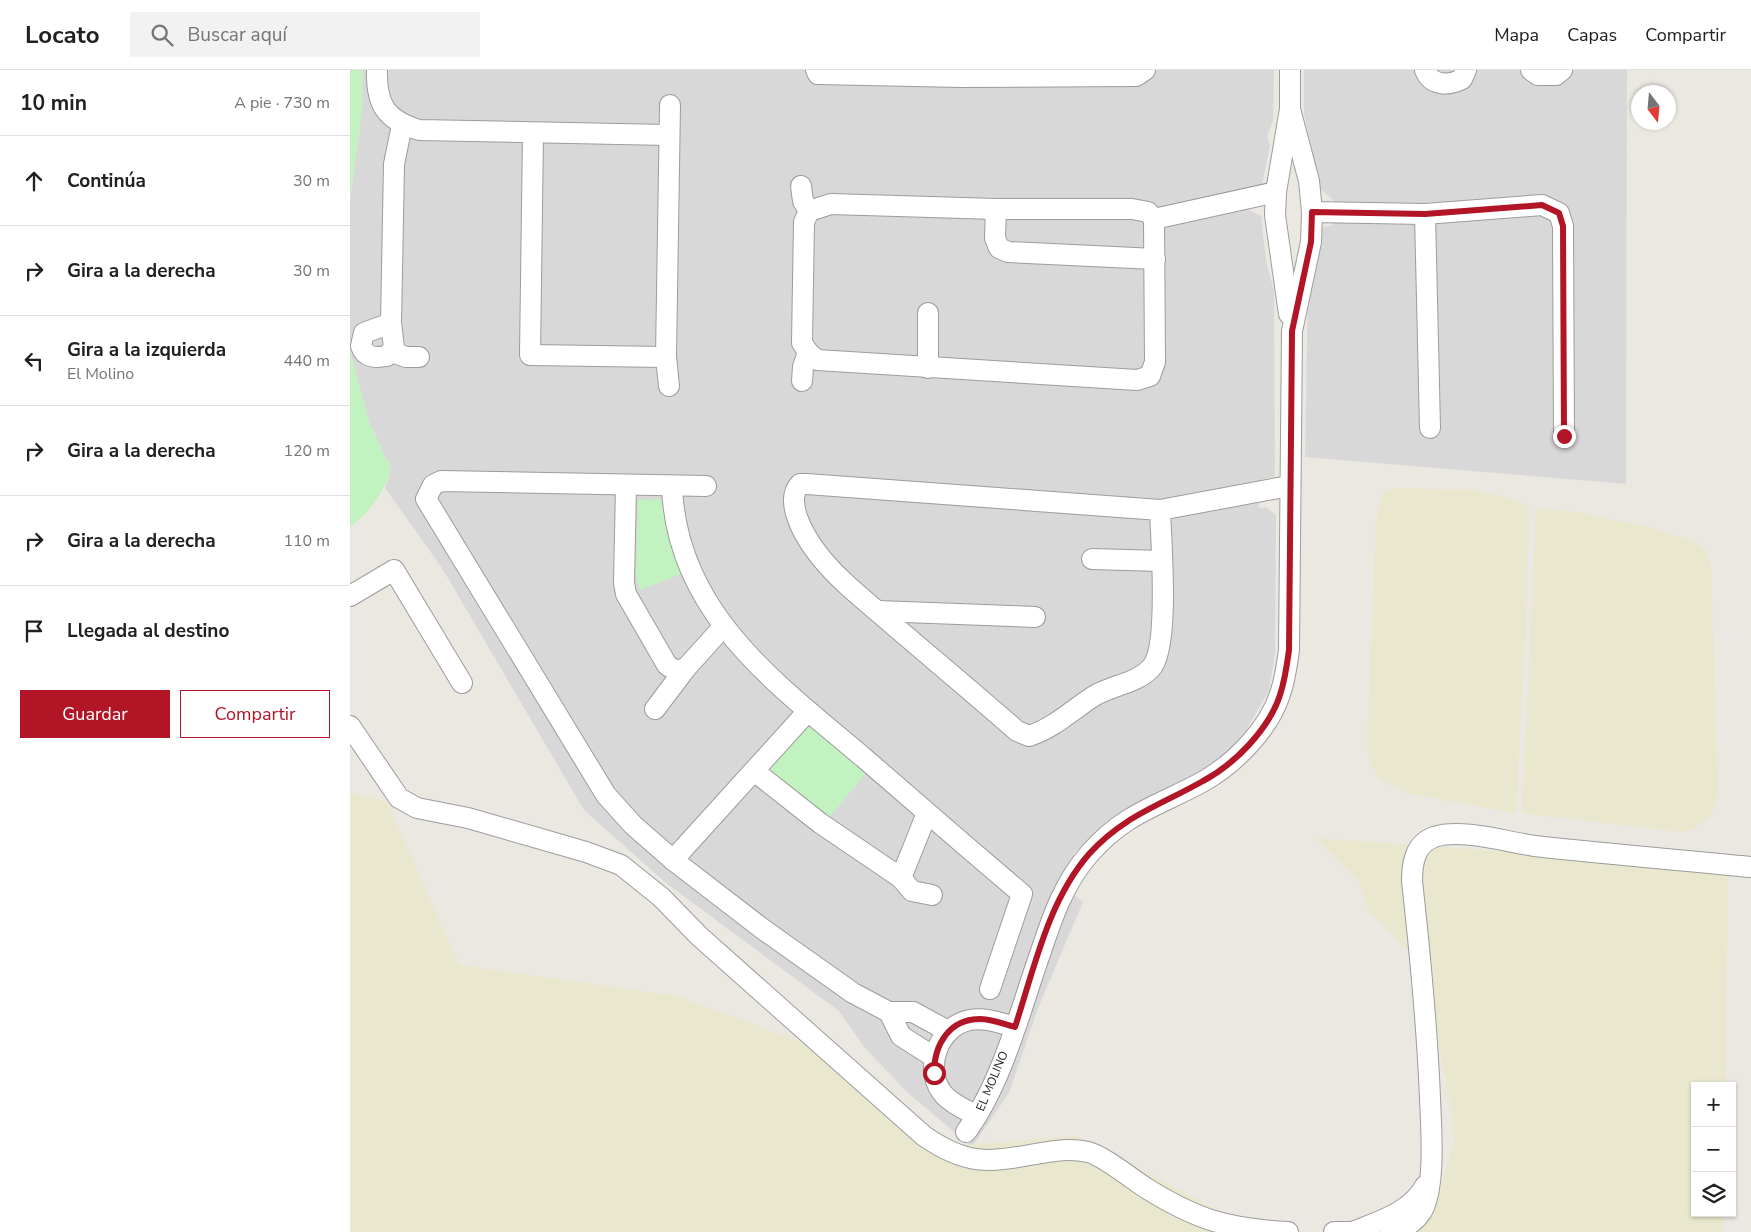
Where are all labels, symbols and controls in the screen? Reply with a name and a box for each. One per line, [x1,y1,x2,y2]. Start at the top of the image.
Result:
search box [130,12,480,57]
text: Locato [25,19,100,51]
icon: search [148,21,176,49]
text: Buscar aquí [188,22,287,48]
text: Mapa [1494,23,1539,47]
text: Capas [1567,23,1617,47]
text: Compartir [1645,23,1726,47]
north arrow [1631,85,1676,130]
text: 10 min [20,89,87,117]
text: A pie · 730 m [234,92,330,114]
icon: ahead [20,167,48,195]
text: Continúa [67,168,146,194]
text: 30 m [293,170,330,192]
icon: right [20,257,48,285]
text: Gira a la derecha [67,258,216,284]
text: 30 m [293,260,330,282]
text: Gira a la izquierda [67,337,226,363]
icon: left [20,347,48,375]
text: 440 m [283,350,330,372]
text: El Molino [67,363,134,385]
route end [1553,425,1576,448]
icon: right [20,437,48,465]
text: Gira a la derecha [67,438,216,464]
text: 120 m [283,440,330,462]
icon: right [20,527,48,555]
text: Gira a la derecha [67,528,216,554]
text: 110 m [283,530,330,552]
icon: arrive [20,617,48,645]
text: Llegada al destino [67,618,229,644]
button: Guardar [20,690,170,738]
button: Compartir [180,690,330,738]
street label: EL MOLINO [972,1049,1012,1113]
route start [923,1062,946,1085]
map controls [1691,1082,1736,1217]
button: + [1691,1082,1736,1127]
button: − [1691,1127,1736,1172]
button: layers [1691,1172,1736,1217]

